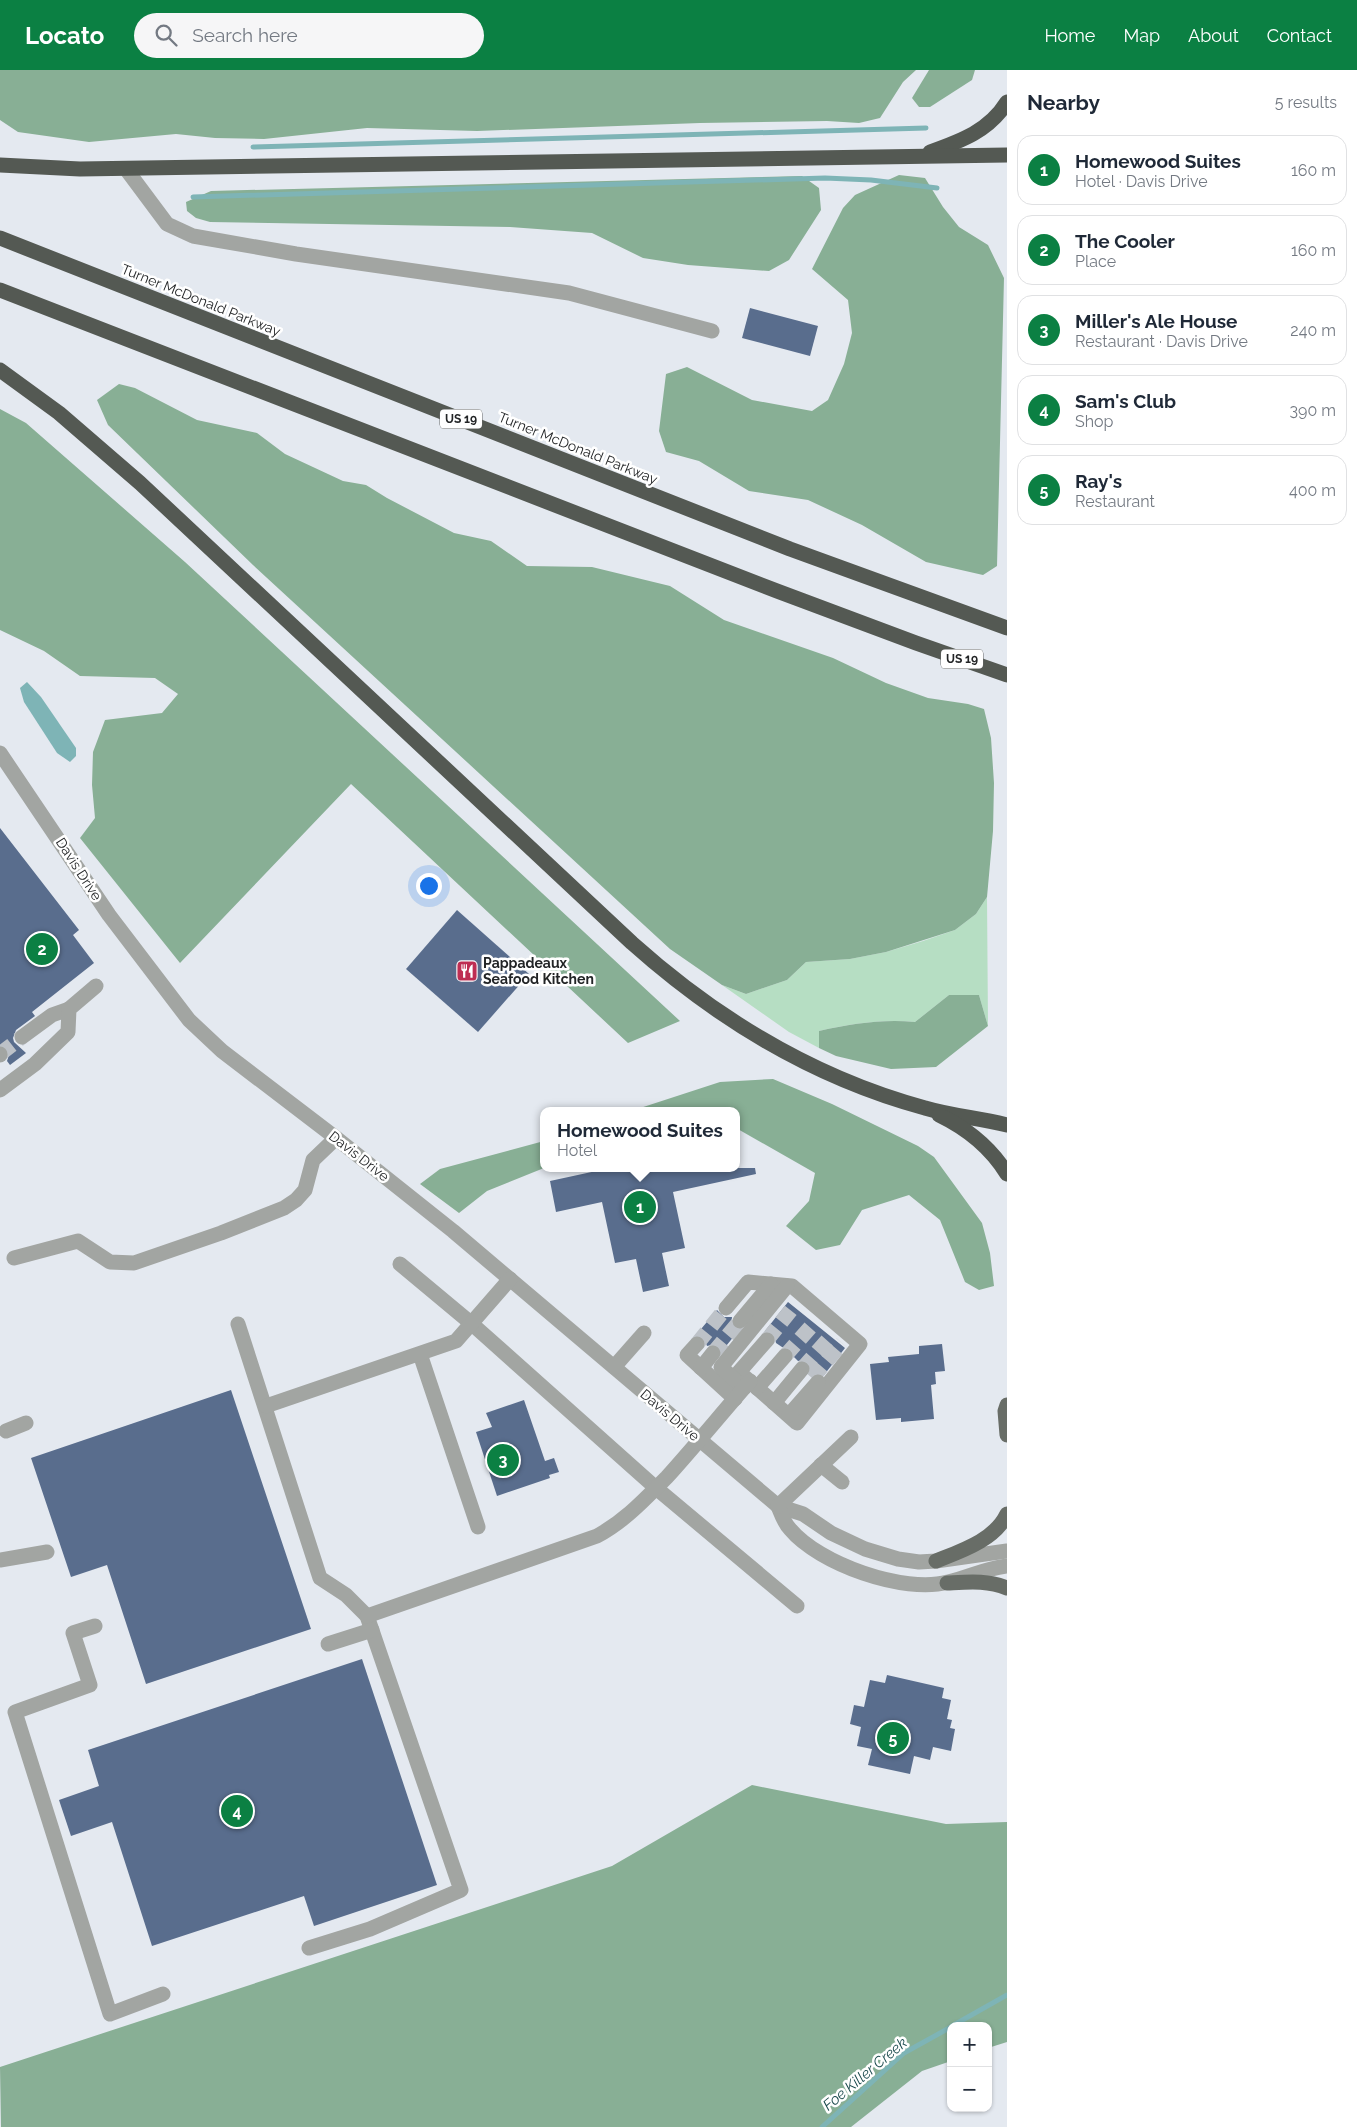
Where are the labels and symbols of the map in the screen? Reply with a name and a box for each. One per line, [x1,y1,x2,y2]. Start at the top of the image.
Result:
street label: Turner McDonald Parkway [119,261,283,339]
road number: US 19 [440,409,482,428]
street label: Turner McDonald Parkway [496,409,660,487]
road number: US 19 [941,650,983,668]
street label: Davis Drive [53,835,105,903]
your location [416,873,442,899]
pin: 2 [26,930,58,968]
place label: Pappadeaux Seafood Kitchen [483,955,594,987]
restaurant icon: Pappadeaux Seafood Kitchen [455,959,479,983]
street label: Davis Drive [326,1128,392,1184]
pin: 1 [624,1188,656,1226]
street label: Davis Drive [637,1386,703,1444]
pin: 3 [487,1441,519,1479]
pin: 5 [877,1719,909,1757]
pin: 4 [221,1792,253,1830]
water label: Foe Killer Creek [819,2034,911,2114]

